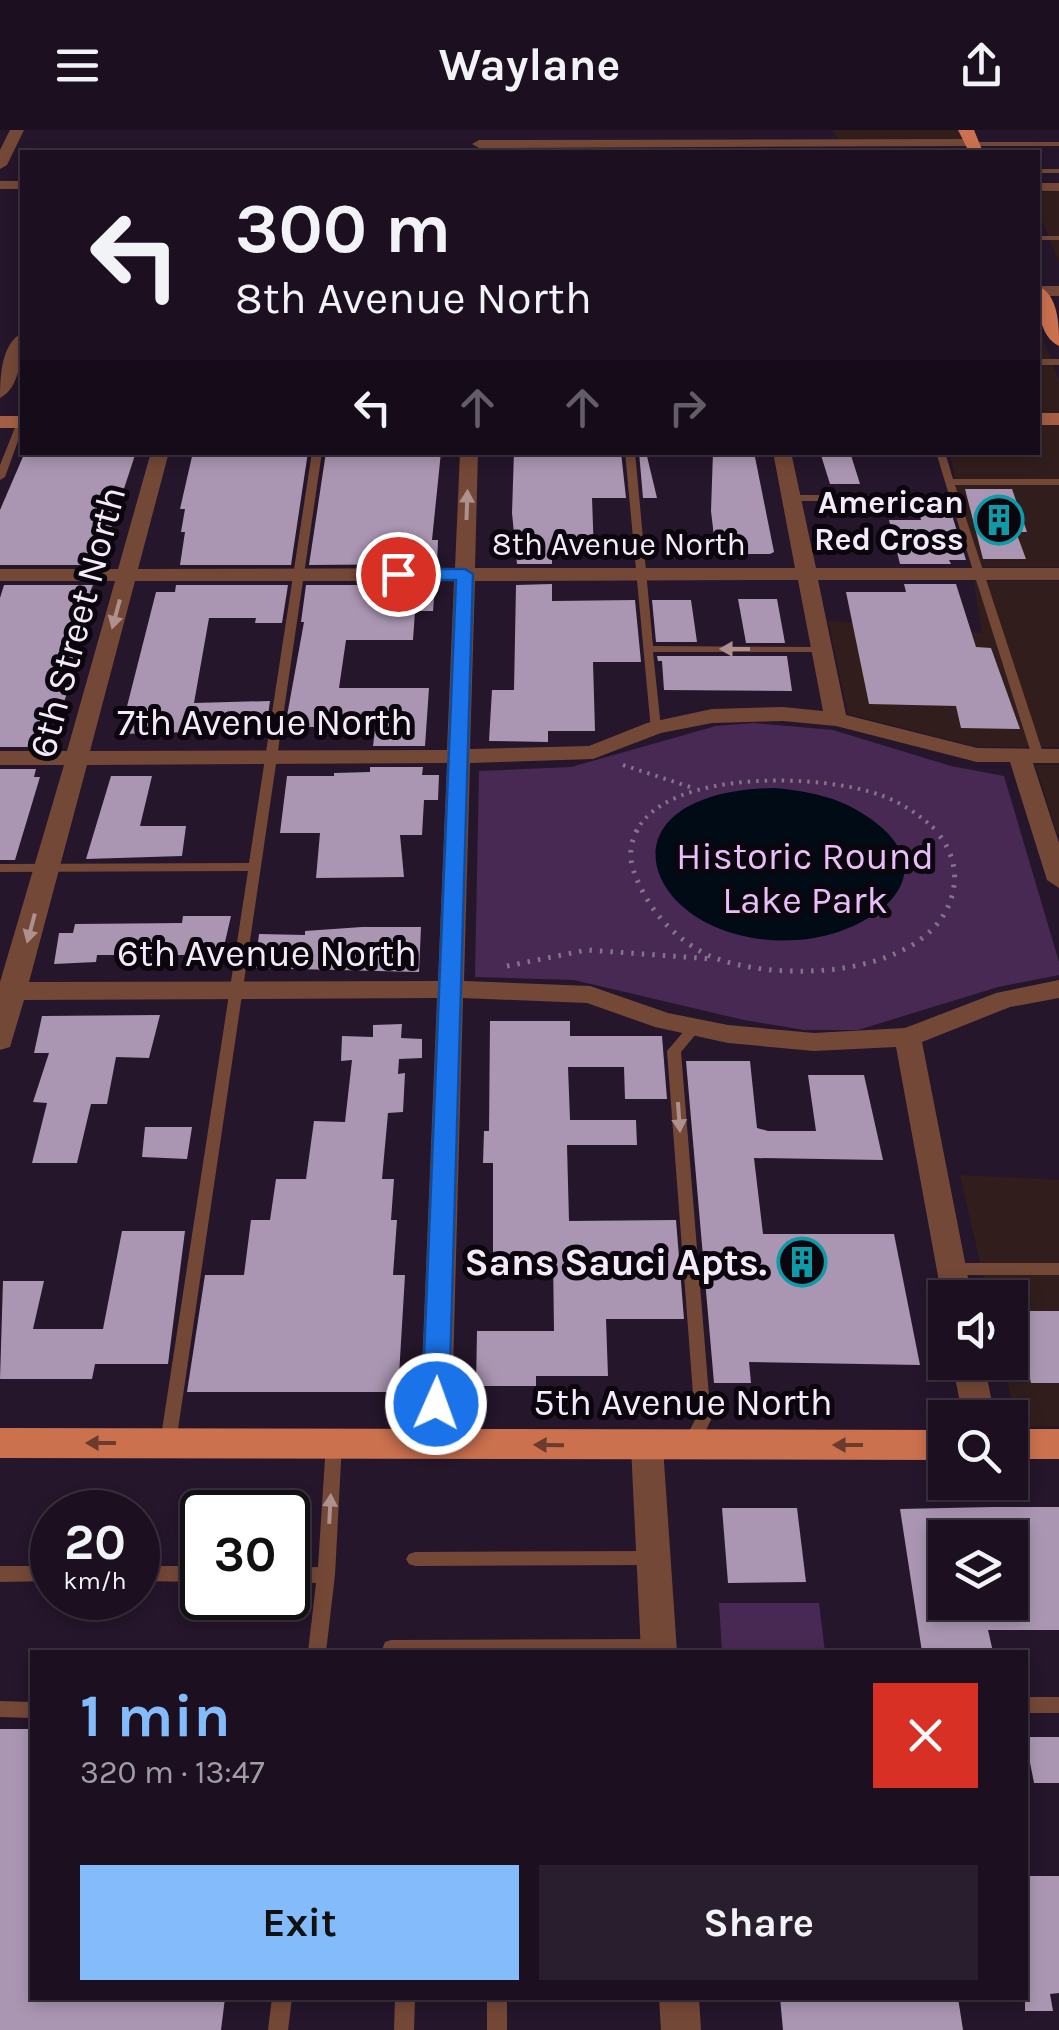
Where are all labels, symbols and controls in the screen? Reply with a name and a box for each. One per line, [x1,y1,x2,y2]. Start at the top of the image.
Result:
icon: menu [50,38,105,93]
icon: share [954,38,1009,93]
text: Waylane [439,39,620,91]
text: 300 m [235,188,451,270]
icon: left [70,190,200,320]
text: 8th Avenue North [235,272,592,324]
icon: left [345,380,400,435]
icon: ahead [450,380,505,435]
icon: ahead [555,380,610,435]
icon: right [660,380,715,435]
street label: 6th Street North [20,482,135,763]
place label: American Red Cross [814,484,964,558]
one-way arrow [459,489,475,521]
building icon: American Red Cross [973,494,1025,546]
street label: 8th Avenue North [492,526,746,563]
pin [356,532,441,617]
icon: arrive [371,547,426,602]
one-way arrow [107,599,123,630]
one-way arrow [719,641,751,657]
street label: 7th Avenue North [117,700,413,745]
park label: Historic Round Lake Park [676,834,934,923]
one-way arrow [23,913,38,944]
street label: 6th Avenue North [117,931,417,976]
one-way arrow [672,1101,688,1133]
building icon: Sans Sauci Apts. [776,1236,828,1288]
place label: Sans Sauci Apts. [465,1240,767,1285]
map controls [928,1280,1028,1620]
button: sound [928,1280,1028,1380]
position arrow [384,1352,488,1456]
street label: 5th Avenue North [533,1380,833,1425]
button: search [928,1400,1028,1500]
one-way arrow [85,1435,117,1451]
one-way arrow [533,1436,565,1452]
one-way arrow [831,1438,863,1454]
speed limit sign: 30 [180,1490,310,1620]
one-way arrow [322,1492,338,1524]
text: 20 [64,1513,126,1572]
button: layers [928,1520,1028,1620]
text: km/h [63,1566,127,1595]
text: 1 min [80,1681,231,1751]
button: close [873,1683,978,1788]
text: 320 m · 13:47 [80,1754,265,1791]
button: Exit [80,1865,519,1980]
button: Share [539,1865,978,1980]

